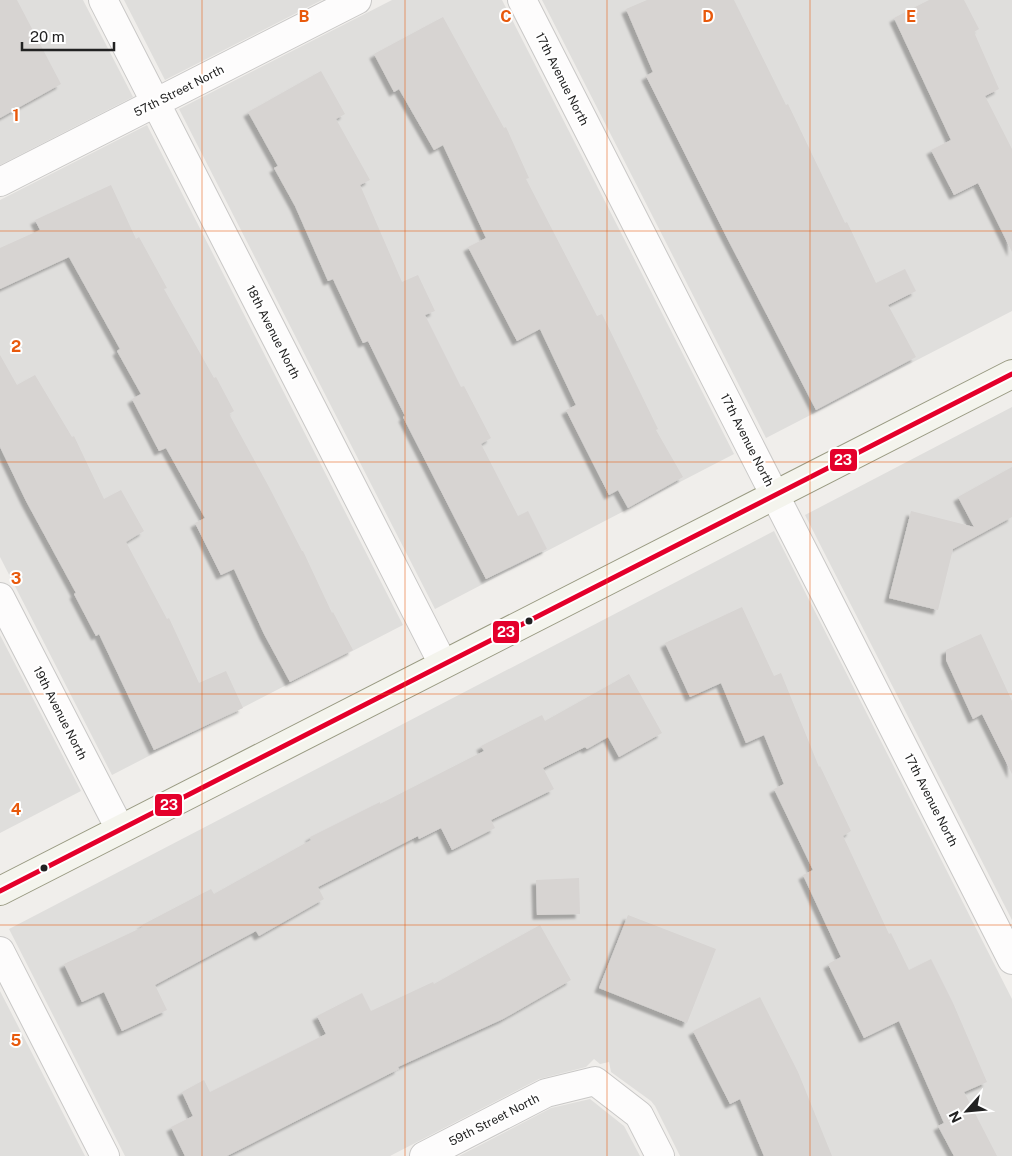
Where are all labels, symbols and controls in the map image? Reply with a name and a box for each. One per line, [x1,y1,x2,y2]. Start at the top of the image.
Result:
text: B [299,7,310,26]
text: C [500,7,512,26]
text: D [702,7,714,26]
text: E [906,7,916,26]
scale bar [22,20,115,52]
text: 20 m [30,28,65,45]
street label: 17th Avenue North [532,30,592,128]
street label: 57th Street North [132,62,226,120]
text: 1 [13,106,19,125]
street label: 18th Avenue North [243,283,303,381]
text: 2 [11,337,21,356]
street label: 17th Avenue North [717,391,777,489]
line badge: 23 [829,448,858,472]
text: 23 [834,452,852,468]
text: 3 [11,569,21,588]
unlabelled marker [524,616,534,626]
line badge: 23 [492,620,520,644]
text: 23 [497,624,515,640]
street label: 19th Avenue North [30,664,90,762]
street label: 17th Avenue North [901,751,961,849]
line badge: 23 [154,793,183,817]
text: 23 [160,797,178,813]
text: 4 [11,800,22,819]
unlabelled marker [39,863,49,873]
text: 5 [11,1031,22,1050]
north arrow [942,1086,992,1136]
street label: 59th Street North [446,1091,542,1149]
text: N [946,1108,965,1125]

